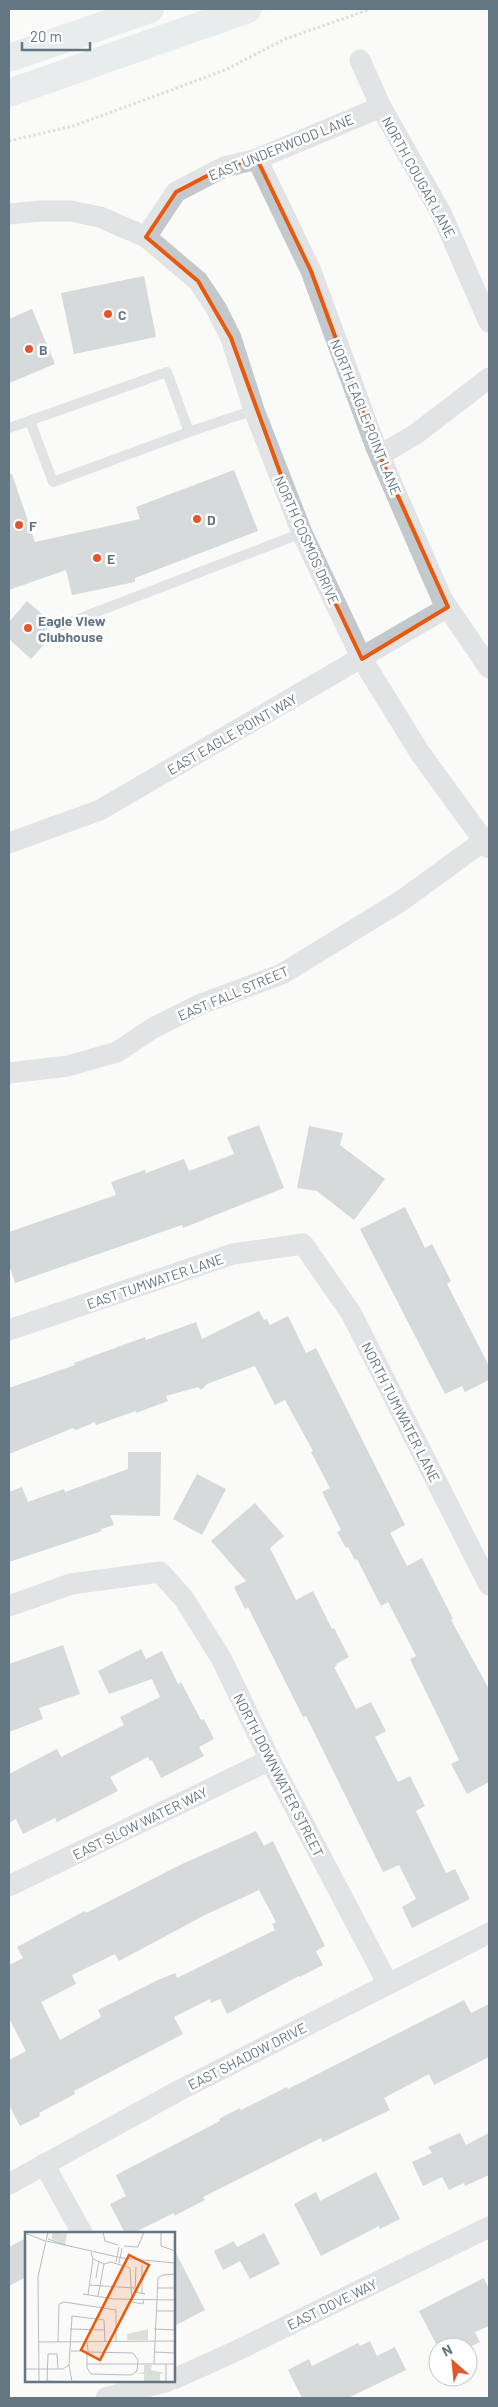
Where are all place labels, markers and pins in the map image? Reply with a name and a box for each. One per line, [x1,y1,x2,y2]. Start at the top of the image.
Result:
place label: C [118,306,127,323]
marker: C [102,308,114,320]
place label: B [39,341,48,358]
marker: B [23,343,35,355]
place label: D [207,511,216,528]
marker: D [191,513,203,525]
place label: F [29,517,37,534]
marker: F [13,519,25,531]
place label: E [107,550,115,567]
marker: E [91,552,103,564]
place label: Eagle View Clubhouse [38,612,106,645]
marker: Eagle View Clubhouse [22,622,34,634]

